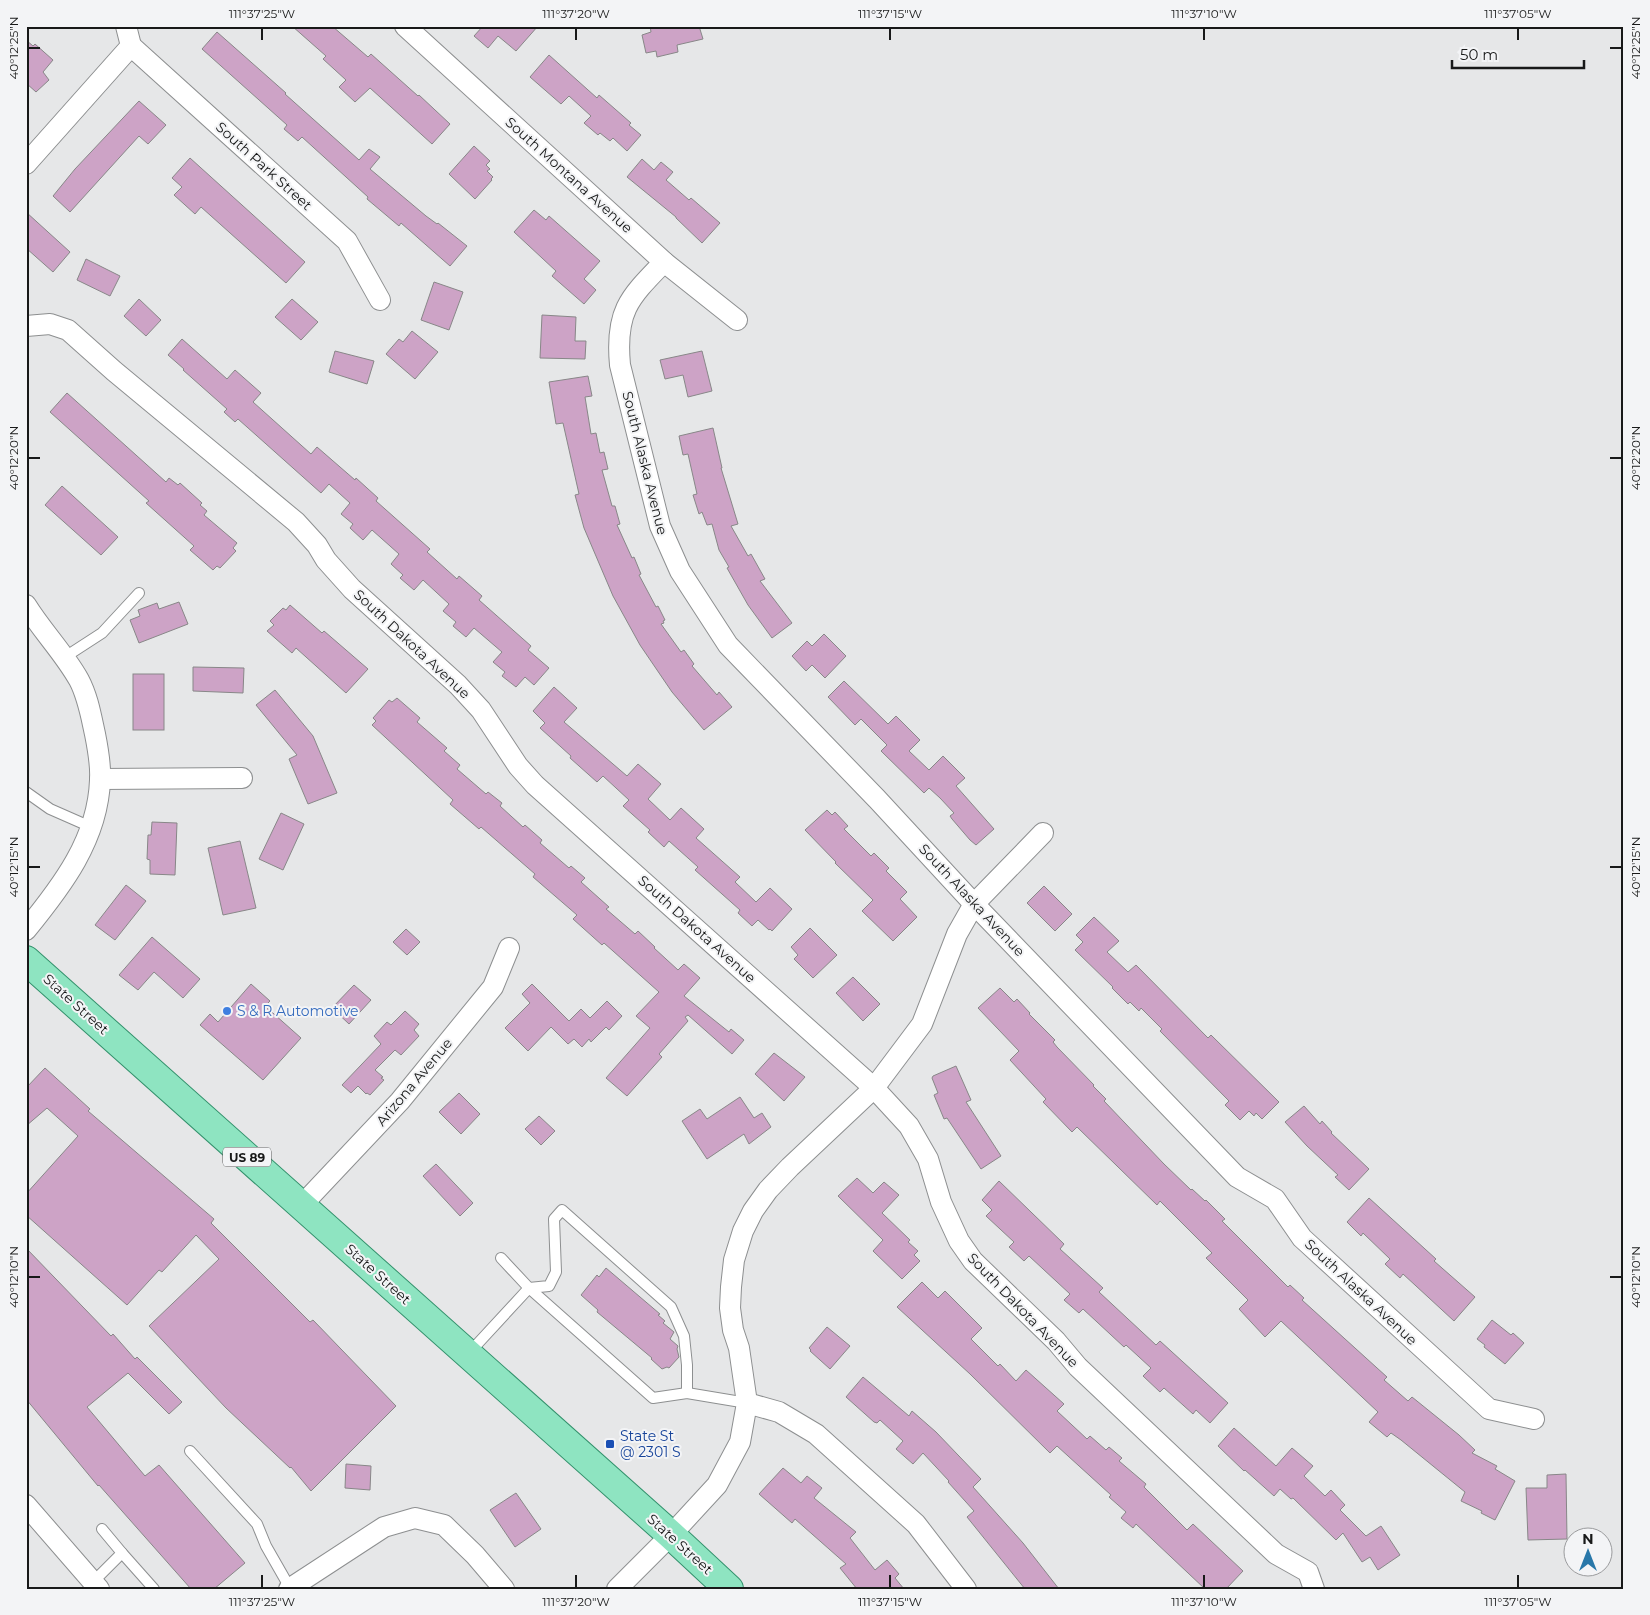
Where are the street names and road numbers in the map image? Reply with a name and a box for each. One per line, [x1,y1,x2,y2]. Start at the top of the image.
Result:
street label: South Montana Avenue [502,113,636,237]
street label: South Park Street [212,118,316,214]
street label: South Alaska Avenue [618,389,672,537]
street label: South Dakota Avenue [350,585,474,703]
street label: South Alaska Avenue [915,840,1029,960]
street label: South Dakota Avenue [634,871,760,987]
street label: State Street [39,970,113,1038]
street label: Arizona Avenue [372,1034,456,1130]
road number: US 89 [223,1148,271,1166]
street label: South Alaska Avenue [1301,1235,1421,1349]
street label: State Street [341,1240,415,1308]
street label: South Dakota Avenue [964,1249,1082,1371]
street label: State Street [643,1510,717,1578]

